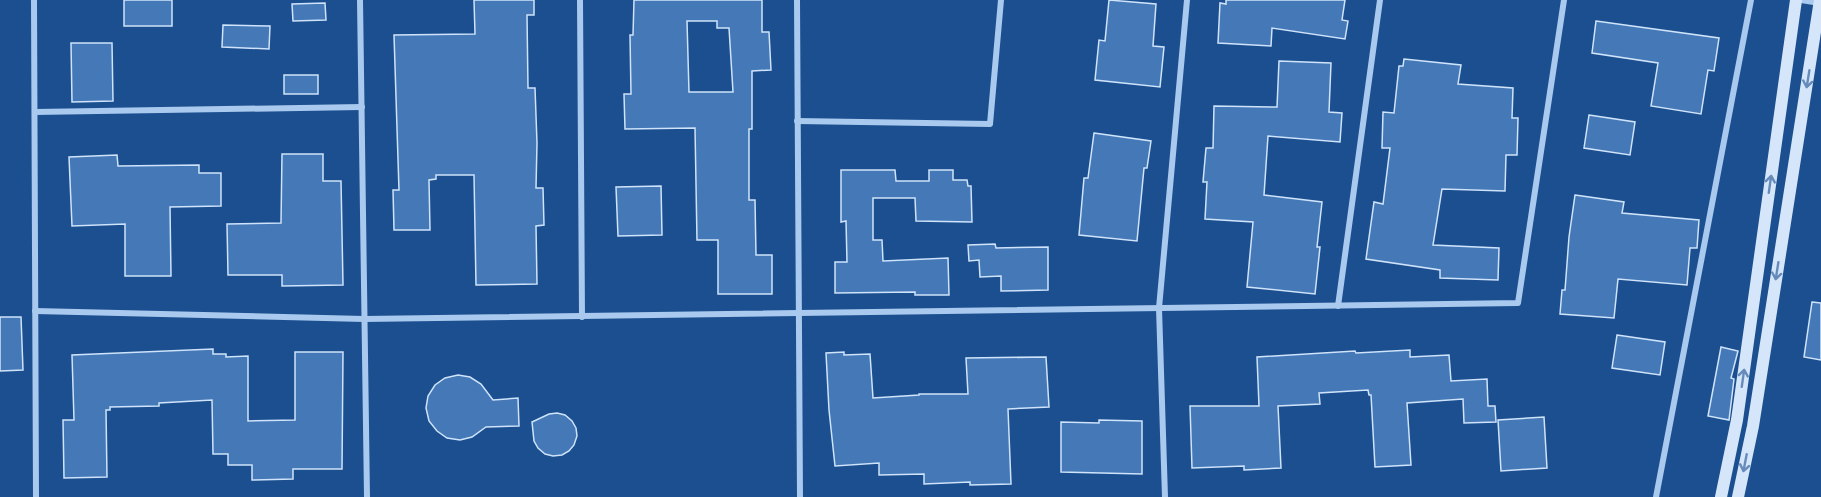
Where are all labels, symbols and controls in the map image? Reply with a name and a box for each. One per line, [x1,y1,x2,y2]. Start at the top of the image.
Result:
one-way arrow [1802,68,1813,88]
one-way arrow [1764,175,1775,195]
one-way arrow [1772,261,1783,280]
one-way arrow [1737,368,1748,388]
one-way arrow [1739,453,1750,473]

